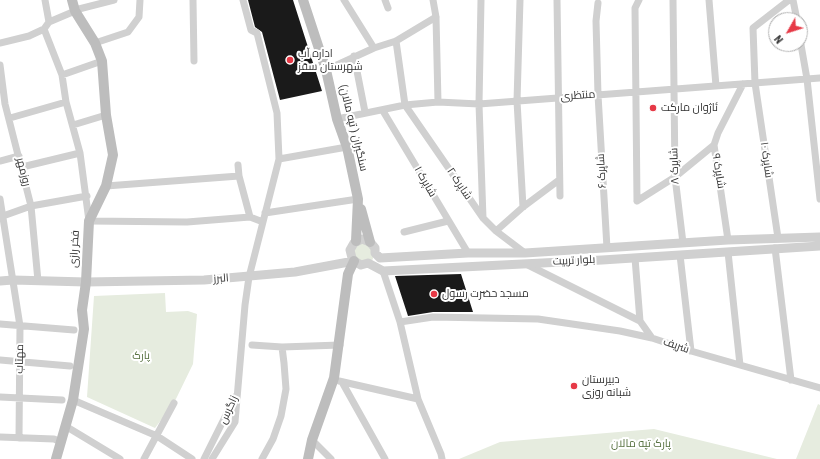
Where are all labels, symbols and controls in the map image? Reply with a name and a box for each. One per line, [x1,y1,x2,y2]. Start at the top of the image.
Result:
north arrow [768,12,808,52]
text: N [772,33,786,46]
place label: اداره آب شهرستان سقز [298,47,363,73]
marker: اداره آب شهرستان سقز [285,55,295,65]
street label: سنگبران ( تپه مالان) [336,83,370,173]
street label: منتظری [560,88,596,104]
place label: ئاژوان مارکت [661,101,718,115]
marker: ئاژوان مارکت [648,103,658,113]
street label: شاپرک ۱۰ [757,141,775,179]
street label: شاپرک ۸ [668,147,682,185]
street label: شاپرک ۹ [709,152,727,190]
street label: شاپرک ۶ [594,153,610,189]
street label: روزمهر [13,156,33,188]
street label: شاپرک ۱ [411,164,439,200]
street label: شاپرک ۲ [444,166,474,202]
street label: فخر رازی [67,230,83,268]
street label: بلوار تربیت [552,253,596,269]
street label: البرز [213,272,229,286]
place label: مسجد حضرت رسول [442,287,529,301]
marker: مسجد حضرت رسول [429,289,439,299]
street label: شریف [661,335,691,357]
street label: مهتاب [13,344,27,374]
park label: پارک [132,349,150,363]
place label: دبیرستان شبانه روزی [582,373,631,399]
marker: دبیرستان شبانه روزی [569,381,579,391]
street label: زاگرس [217,394,241,426]
park label: پارک تپه مالان [611,437,671,451]

